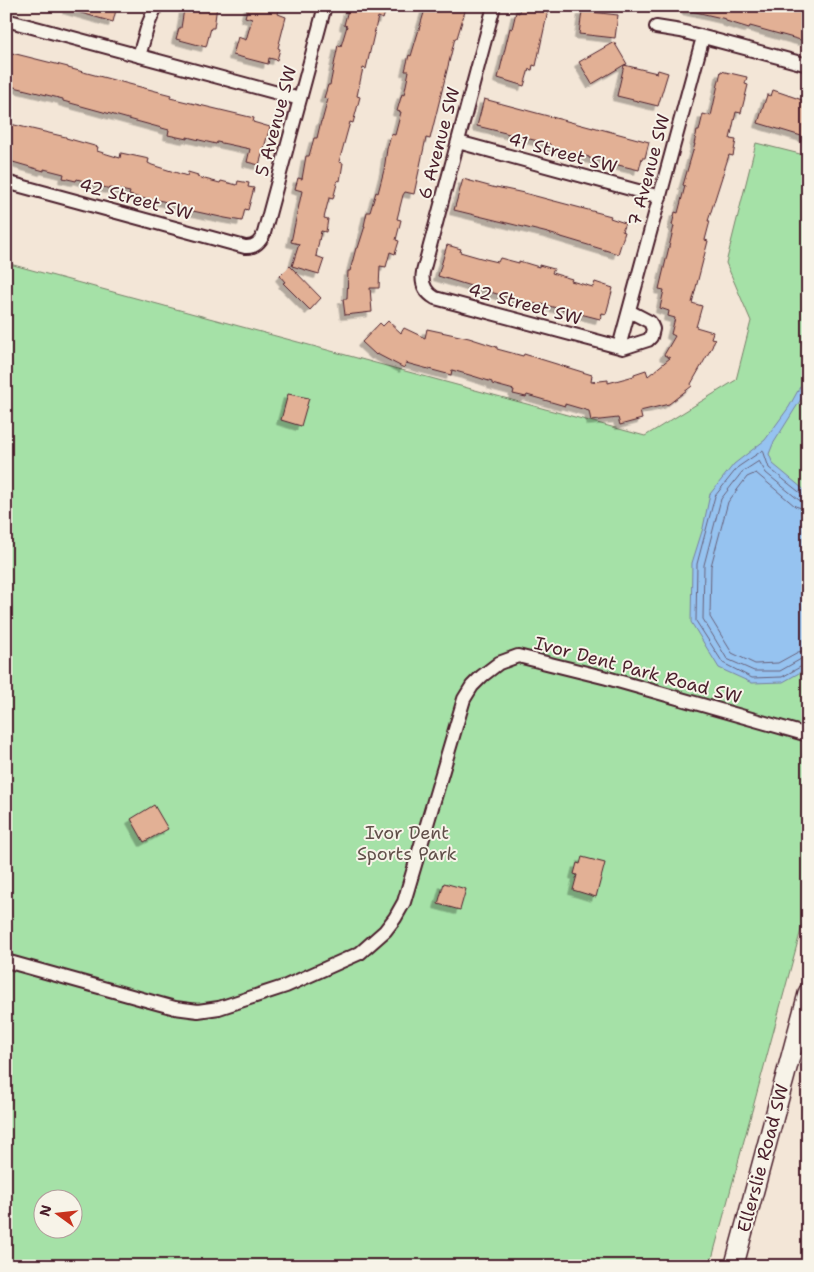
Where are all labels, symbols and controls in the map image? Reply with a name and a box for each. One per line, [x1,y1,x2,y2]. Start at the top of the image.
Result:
street label: 5 Avenue SW [250,63,302,179]
street label: 6 Avenue SW [412,84,466,202]
street label: 7 Avenue SW [622,111,676,229]
street label: 41 Street SW [506,127,620,179]
street label: 42 Street SW [77,172,195,226]
street label: 42 Street SW [466,277,584,331]
street label: Ivor Dent Park Road SW [532,631,744,709]
park label: Ivor Dent Sports Park [357,821,457,866]
street label: Ellerslie Road SW [732,1081,794,1235]
north arrow [32,1190,82,1240]
text: N [35,1203,56,1218]

